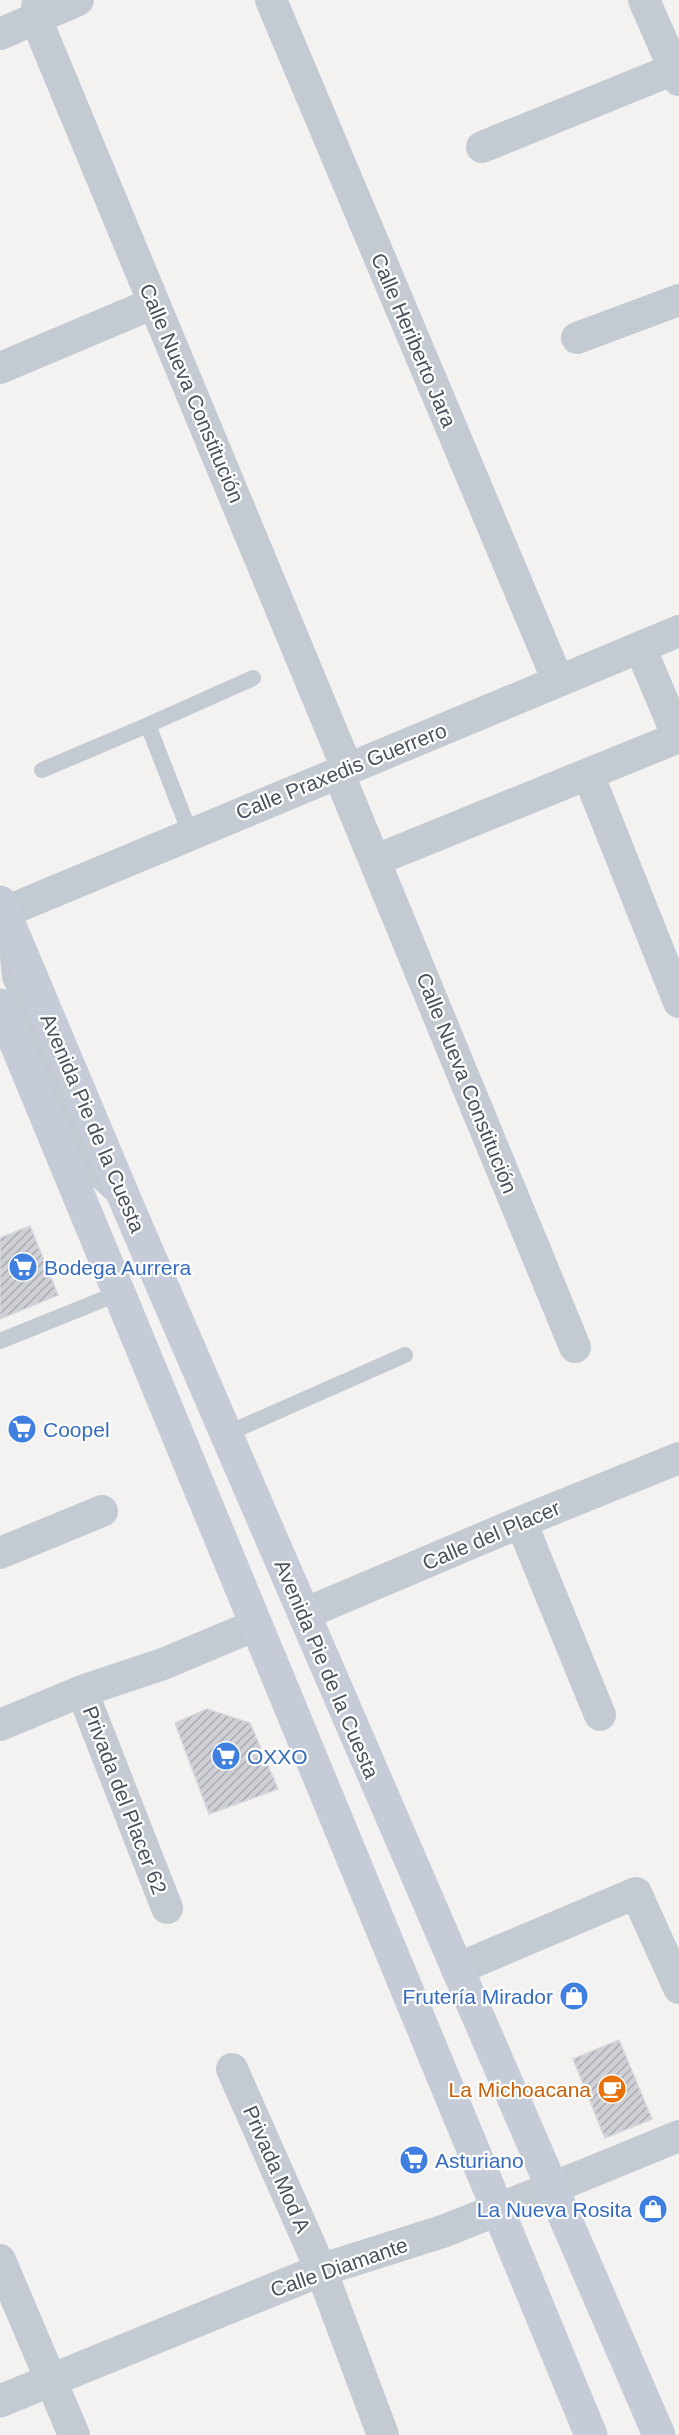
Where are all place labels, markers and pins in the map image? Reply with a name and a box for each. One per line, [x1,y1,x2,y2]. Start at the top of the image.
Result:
supermarket icon: Bodega Aurrera [7,1251,39,1283]
place label: Bodega Aurrera [44,1256,191,1279]
supermarket icon: Coopel [6,1413,38,1445]
place label: Coopel [43,1418,110,1441]
supermarket icon: OXXO [210,1740,242,1772]
place label: OXXO [247,1745,308,1768]
shop icon: Frutería Mirador [558,1980,590,2012]
place label: Frutería Mirador [402,1985,553,2008]
cafe icon: La Michoacana [596,2073,628,2105]
place label: La Michoacana [449,2078,591,2101]
supermarket icon: Asturiano [398,2144,430,2176]
place label: Asturiano [435,2149,524,2172]
shop icon: La Nueva Rosita [637,2193,669,2225]
place label: La Nueva Rosita [477,2198,632,2221]

